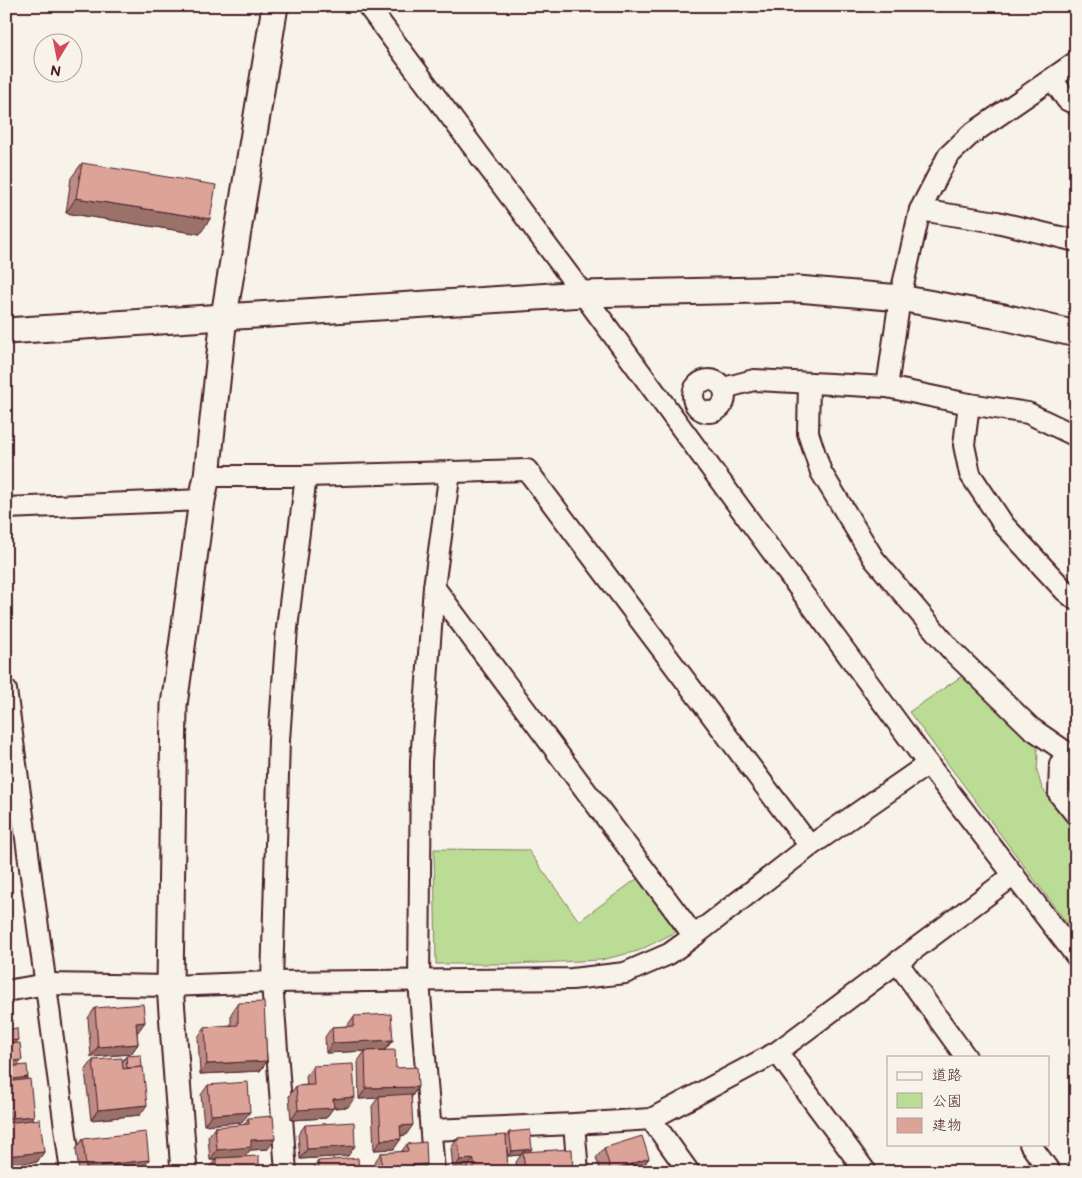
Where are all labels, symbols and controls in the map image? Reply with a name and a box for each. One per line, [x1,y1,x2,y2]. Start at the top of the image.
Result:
north arrow [32,32,82,82]
text: N [49,61,62,80]
legend [887,1056,1050,1146]
text: 道路 [932,1066,962,1085]
text: 公園 [932,1092,962,1111]
text: 建物 [932,1116,962,1135]

